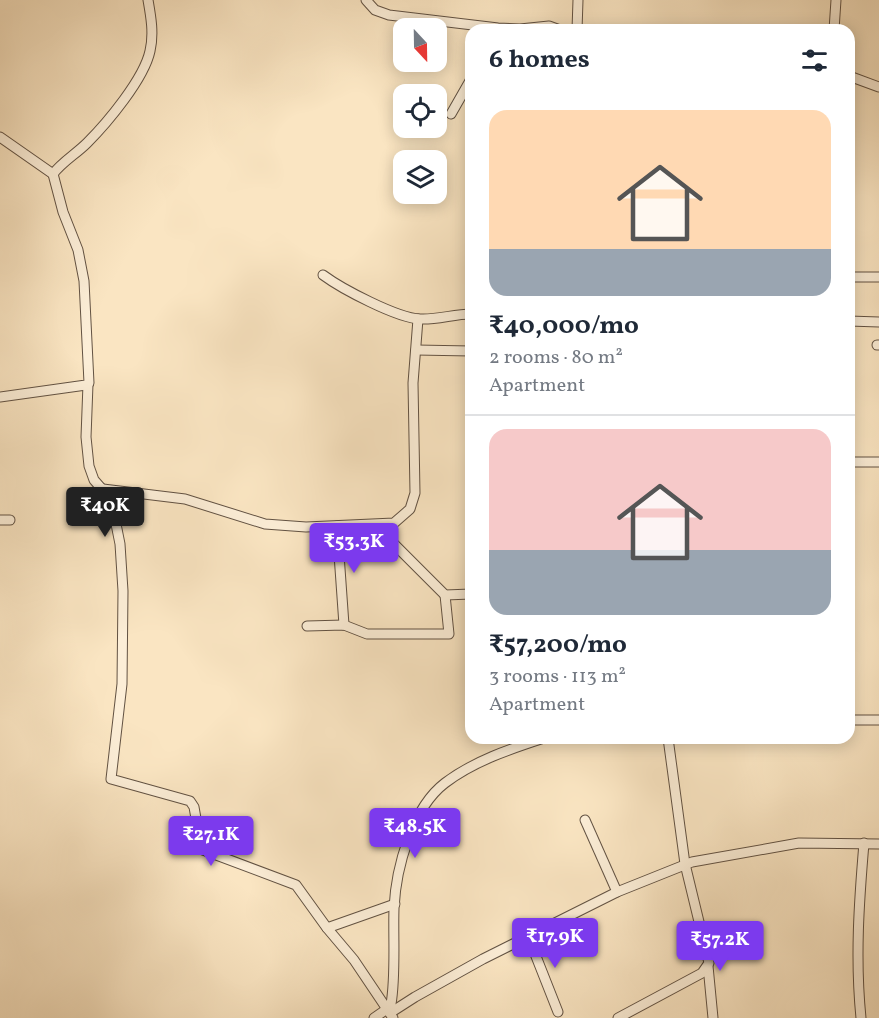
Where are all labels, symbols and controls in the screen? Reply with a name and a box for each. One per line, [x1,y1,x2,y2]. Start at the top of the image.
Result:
north arrow [393,18,447,72]
map controls [393,18,447,204]
text: 6 homes [489,42,590,78]
icon: filters [798,44,831,77]
button: locate [393,84,447,138]
icon: home [606,149,714,257]
button: layers [393,150,447,204]
text: ₹40,000/mo [489,308,639,344]
text: 2 rooms · 80 m² [489,344,623,372]
text: Apartment [489,372,585,400]
icon: home [606,468,714,576]
pin: ₹40K [69,487,141,538]
text: ₹40K [80,492,130,520]
pin: ₹53.3K [305,523,403,574]
text: ₹53.3K [324,528,384,556]
text: ₹57,200/mo [489,627,627,663]
text: 3 rooms · 113 m² [489,663,626,691]
text: Apartment [489,691,585,719]
pin: ₹48.5K [366,808,464,859]
text: ₹48.5K [383,813,447,841]
pin: ₹27.1K [162,816,260,867]
text: ₹27.1K [182,821,240,849]
pin: ₹17.9K [506,918,604,969]
pin: ₹57.2K [671,921,769,972]
text: ₹17.9K [526,923,584,951]
text: ₹57.2K [691,926,749,954]

